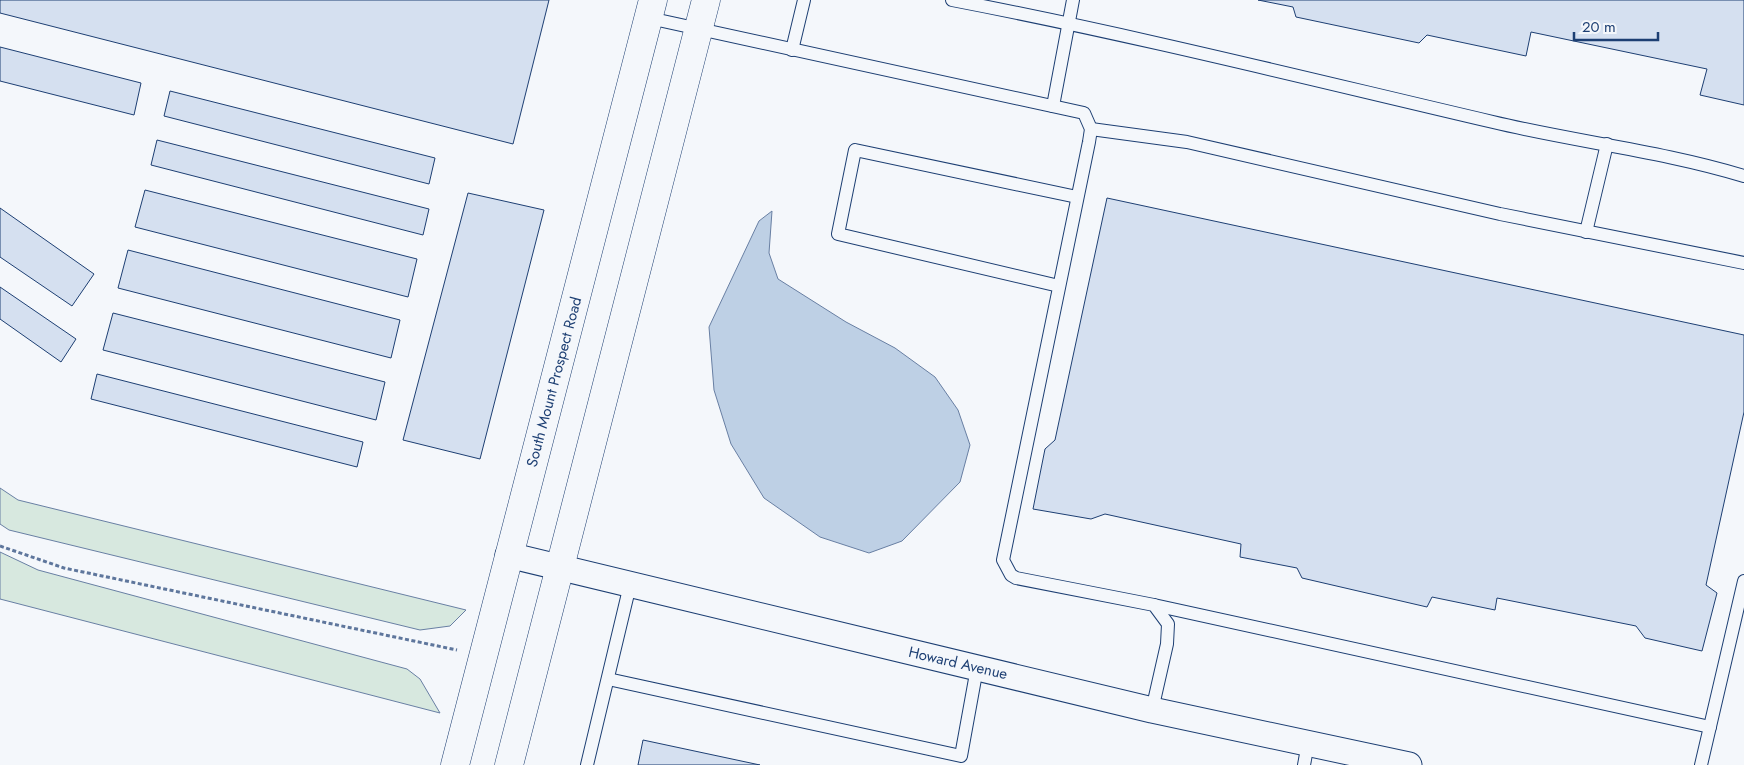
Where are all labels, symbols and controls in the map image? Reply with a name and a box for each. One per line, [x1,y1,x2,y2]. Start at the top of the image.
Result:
scale bar [1574,10,1658,42]
text: 20 m [1582,16,1616,38]
street label: South Mount Prospect Road [521,294,587,470]
street label: Howard Avenue [906,641,1010,685]

